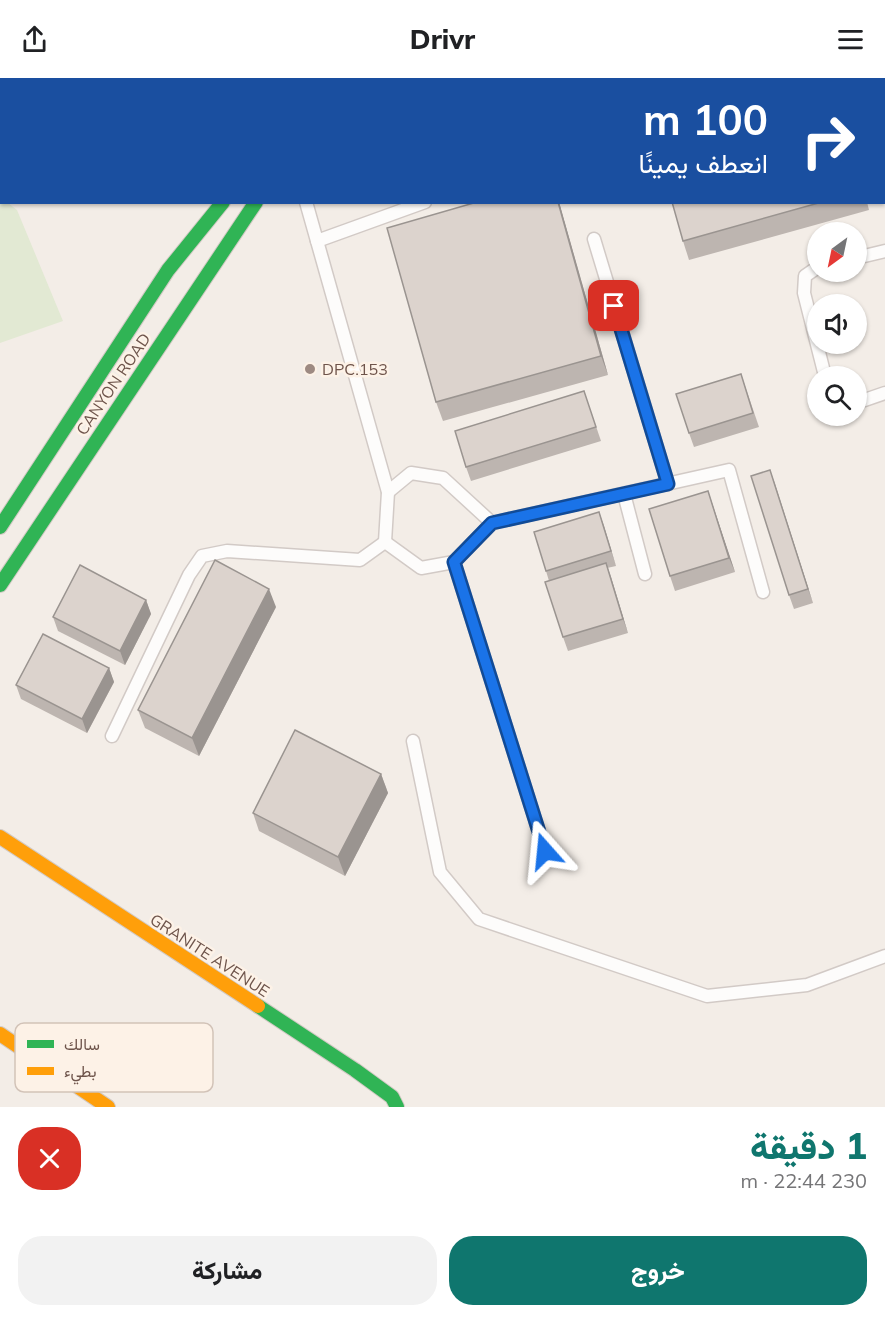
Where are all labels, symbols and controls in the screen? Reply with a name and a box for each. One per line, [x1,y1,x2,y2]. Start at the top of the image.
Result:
text: Drivr [410,22,475,56]
icon: share [18,23,51,56]
icon: menu [834,23,867,56]
text: 100 m [643,93,768,146]
icon: right [789,102,867,180]
text: انعطف يمينًا [638,146,768,180]
north arrow [807,222,867,282]
map controls [807,222,867,426]
pin [588,280,639,331]
icon: arrive [597,289,630,322]
button: sound [807,294,867,354]
street label: CANYON ROAD [72,329,154,439]
place label: DPC.153 [322,359,388,379]
marker: DPC.153 [303,362,317,376]
button: search [807,366,867,426]
position arrow [513,819,577,883]
street label: GRANITE AVENUE [147,909,273,1001]
legend [15,1023,213,1092]
text: سالك [64,1034,100,1054]
text: بطيء [64,1061,96,1085]
text: 1 دقيقة [750,1123,867,1168]
button: close [18,1127,81,1190]
text: 230 m · 22:44 [741,1168,867,1193]
button: مشاركة [18,1236,437,1305]
button: خروج [449,1236,867,1305]

